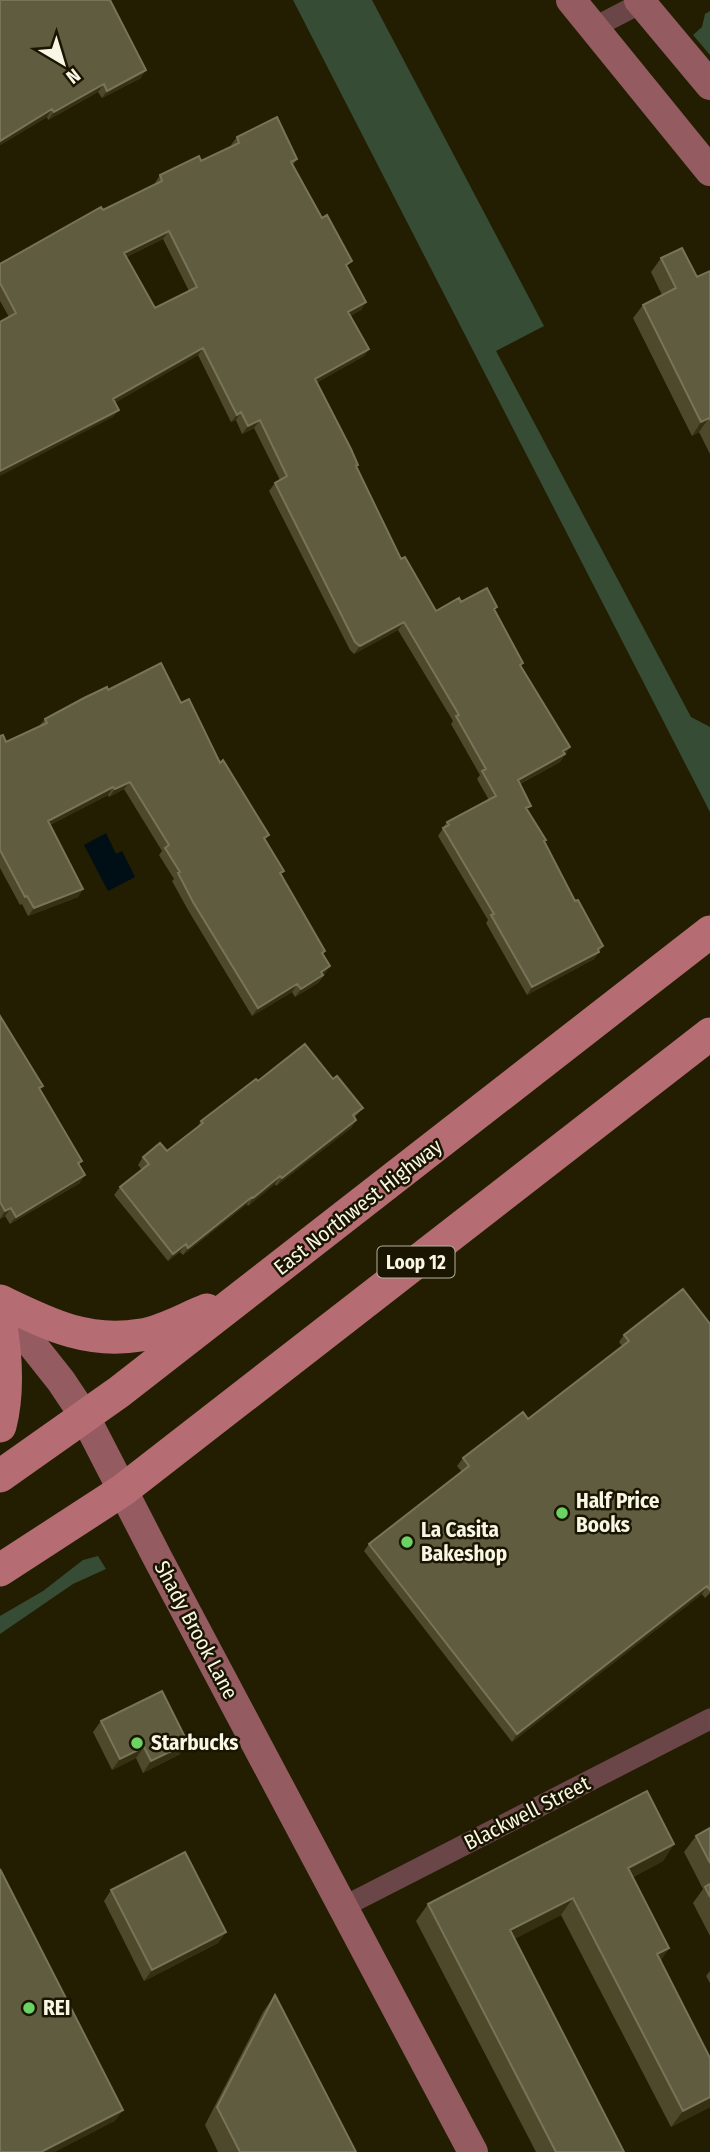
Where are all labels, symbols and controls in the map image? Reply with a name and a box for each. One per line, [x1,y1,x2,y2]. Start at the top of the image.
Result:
north arrow [28,28,98,98]
text: N [62,63,85,89]
street label: East Northwest Highway [269,1133,448,1281]
road number: Loop 12 [378,1246,454,1278]
place label: Half Price Books [576,1488,660,1538]
marker: Half Price Books [554,1505,570,1521]
place label: La Casita Bakeshop [421,1517,507,1567]
marker: La Casita Bakeshop [399,1534,415,1550]
street label: Shady Brook Lane [149,1556,243,1704]
place label: Starbucks [151,1730,238,1756]
marker: Starbucks [129,1735,145,1751]
street label: Blackwell Street [460,1770,594,1856]
place label: REI [43,1995,70,2021]
marker: REI [21,2000,37,2016]

